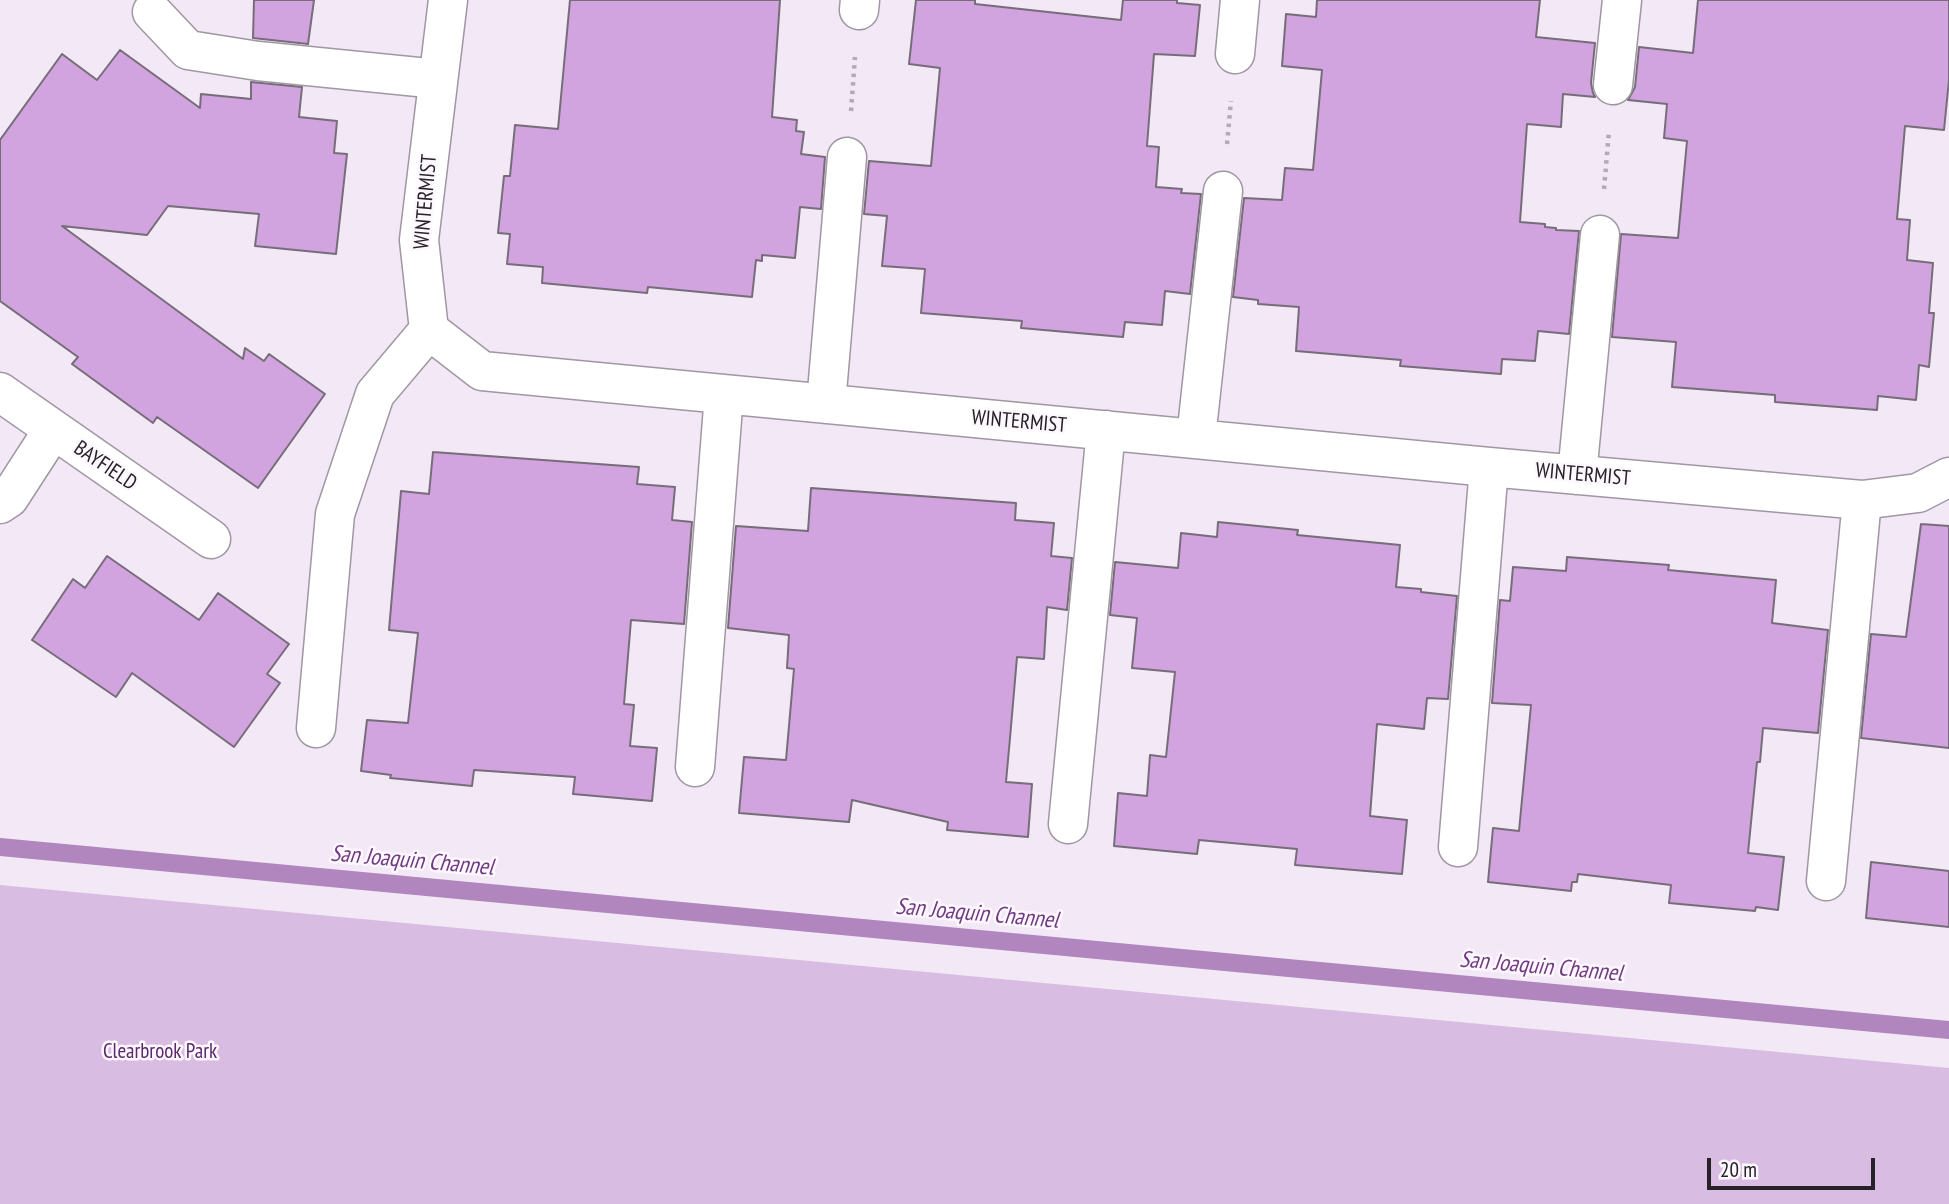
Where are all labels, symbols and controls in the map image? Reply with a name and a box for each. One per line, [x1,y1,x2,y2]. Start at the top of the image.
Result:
street label: WINTERMIST [409,153,443,251]
street label: WINTERMIST [970,405,1068,439]
street label: BAYFIELD [69,436,141,496]
street label: WINTERMIST [1534,458,1632,492]
water label: San Joaquin Channel [329,840,495,882]
water label: San Joaquin Channel [894,893,1060,935]
water label: San Joaquin Channel [1458,946,1624,988]
park label: Clearbrook Park [103,1039,217,1065]
scale bar [1711,1144,1879,1188]
text: 20 m [1720,1156,1757,1183]

